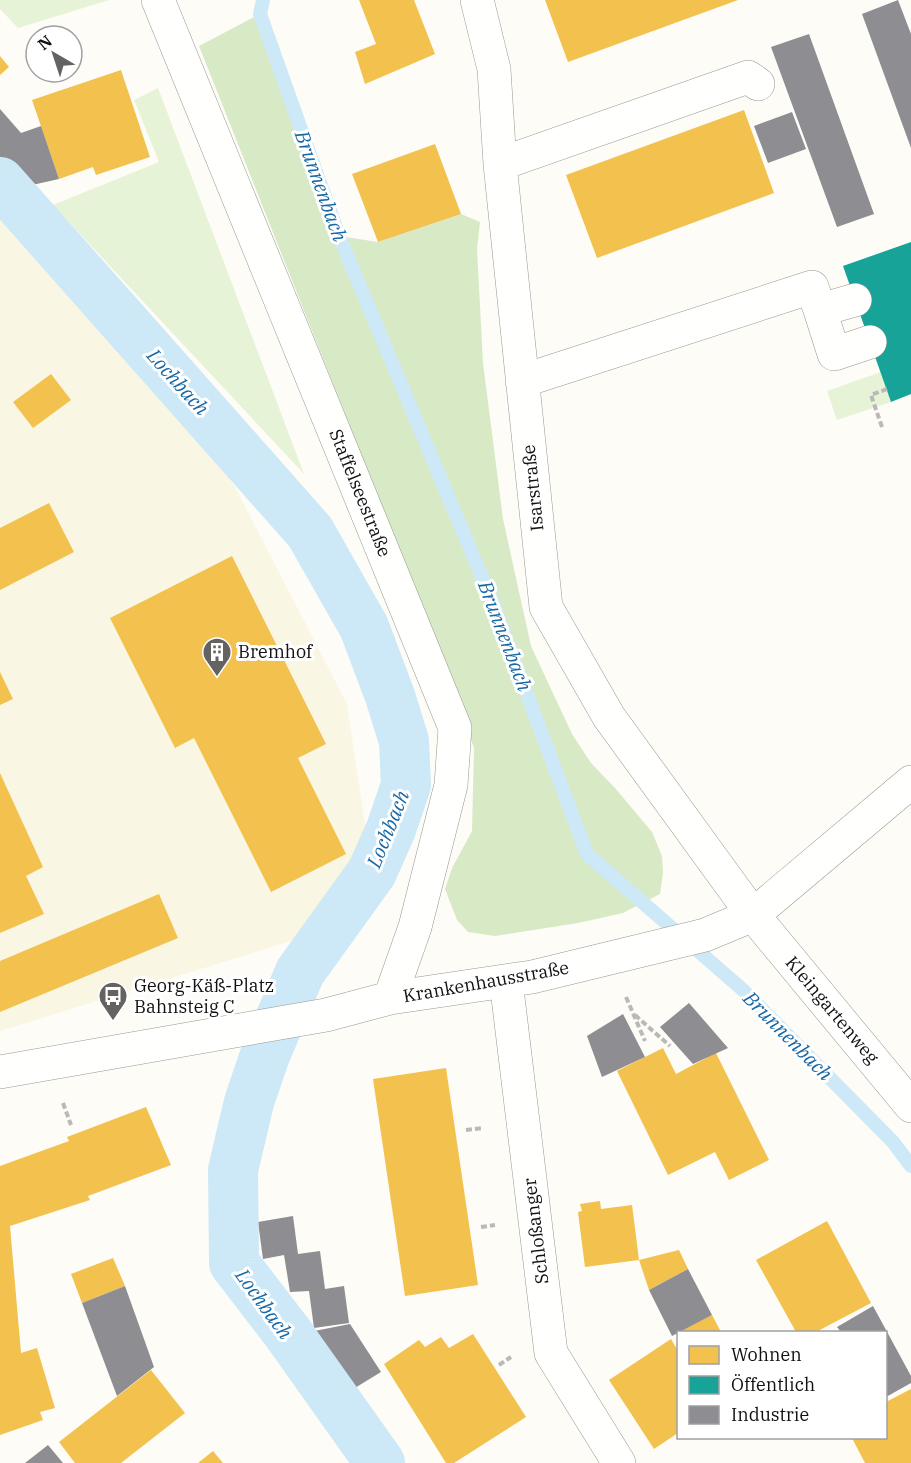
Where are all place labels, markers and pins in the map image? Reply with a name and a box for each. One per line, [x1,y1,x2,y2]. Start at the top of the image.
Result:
building icon: Bremhof [201,636,233,678]
place label: Bremhof [238,640,314,663]
place label: Georg-Käß-Platz Bahnsteig C [134,974,274,1018]
bus stop icon: Georg-Käß-Platz Bahnsteig C [97,980,129,1022]

